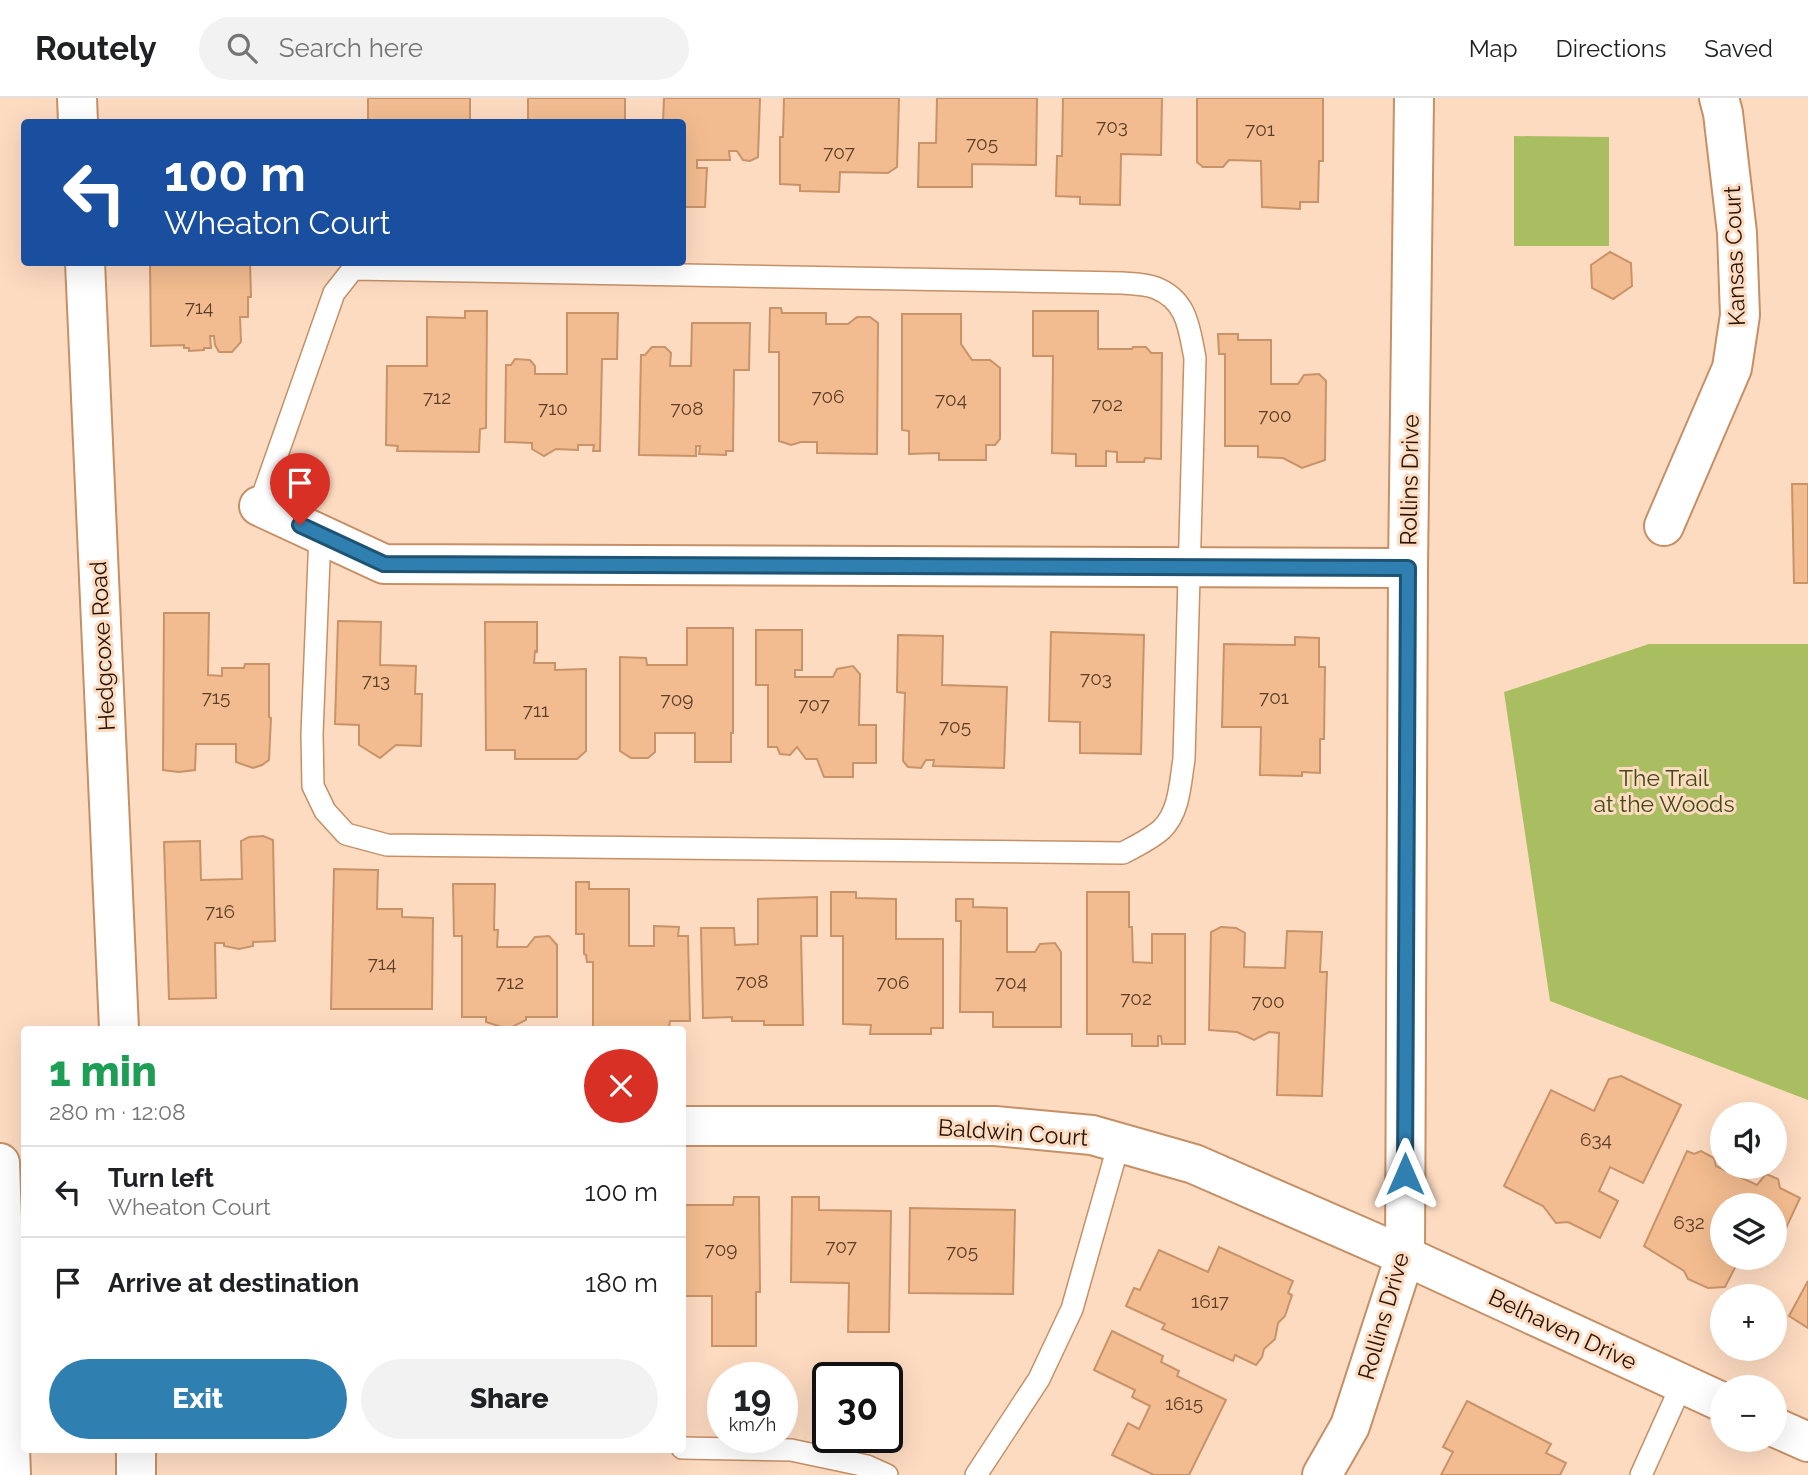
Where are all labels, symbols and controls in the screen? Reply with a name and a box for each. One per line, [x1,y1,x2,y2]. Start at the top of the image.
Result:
search box [199,17,689,80]
text: Routely [35,29,157,68]
icon: search [223,29,261,67]
text: Search here [279,33,423,63]
text: Map [1469,34,1518,63]
text: Directions [1556,34,1666,63]
text: Saved [1704,34,1773,63]
house number: 703 [1096,115,1128,137]
house number: 701 [1245,118,1275,140]
house number: 705 [966,132,998,154]
house number: 707 [823,141,855,163]
text: 100 m [164,145,306,202]
icon: left [49,147,140,238]
street label: Kansas Court [1718,185,1750,327]
text: Wheaton Court [164,204,390,241]
house number: 714 [185,296,213,318]
house number: 706 [811,385,845,407]
house number: 712 [423,386,451,408]
house number: 704 [935,388,967,410]
house number: 702 [1091,393,1123,415]
house number: 710 [538,397,568,419]
house number: 708 [671,397,703,419]
house number: 700 [1258,404,1292,426]
street label: Rollins Drive [1394,414,1424,546]
pin [270,453,330,525]
icon: arrive [281,464,319,502]
street label: Hedgcoxe Road [84,560,120,732]
house number: 703 [1080,667,1112,689]
house number: 713 [362,669,390,691]
house number: 715 [202,686,230,708]
house number: 701 [1259,686,1289,708]
house number: 709 [661,688,693,710]
house number: 707 [798,693,830,715]
house number: 711 [523,699,549,721]
house number: 705 [939,715,971,737]
park label: The Trail at the Woods [1593,764,1735,817]
house number: 716 [205,900,235,922]
house number: 714 [368,952,396,974]
house number: 708 [736,970,768,992]
house number: 712 [496,971,524,993]
house number: 706 [876,971,910,993]
house number: 704 [995,971,1027,993]
house number: 702 [1120,987,1152,1009]
house number: 700 [1251,990,1285,1012]
text: 1 min [49,1047,157,1096]
button: close [584,1049,658,1123]
text: 280 m · 12:08 [49,1098,186,1125]
map controls [1710,1102,1787,1452]
button: sound [1710,1102,1787,1179]
street label: Baldwin Court [937,1113,1089,1151]
house number: 634 [1580,1128,1612,1150]
position arrow [1368,1137,1442,1211]
text: Turn left [108,1163,214,1193]
icon: left [49,1173,87,1211]
text: 100 m [585,1177,658,1207]
text: Wheaton Court [108,1193,271,1220]
button: layers [1710,1193,1787,1270]
house number: 632 [1673,1211,1705,1233]
house number: 707 [825,1235,857,1257]
house number: 709 [705,1238,737,1260]
house number: 705 [946,1240,978,1262]
street label: Rollins Drive [1352,1249,1414,1383]
icon: arrive [49,1264,87,1302]
text: Arrive at destination [108,1268,359,1298]
text: 180 m [585,1268,658,1298]
street label: Belhaven Drive [1485,1283,1641,1375]
button: + [1710,1284,1787,1361]
house number: 1617 [1191,1290,1229,1312]
button: Exit [49,1359,347,1439]
button: Share [361,1359,658,1439]
speed limit sign: 30 [812,1362,903,1453]
button: − [1710,1375,1787,1452]
text: 19 [734,1378,771,1419]
house number: 1615 [1165,1392,1203,1414]
text: km/h [729,1414,776,1435]

